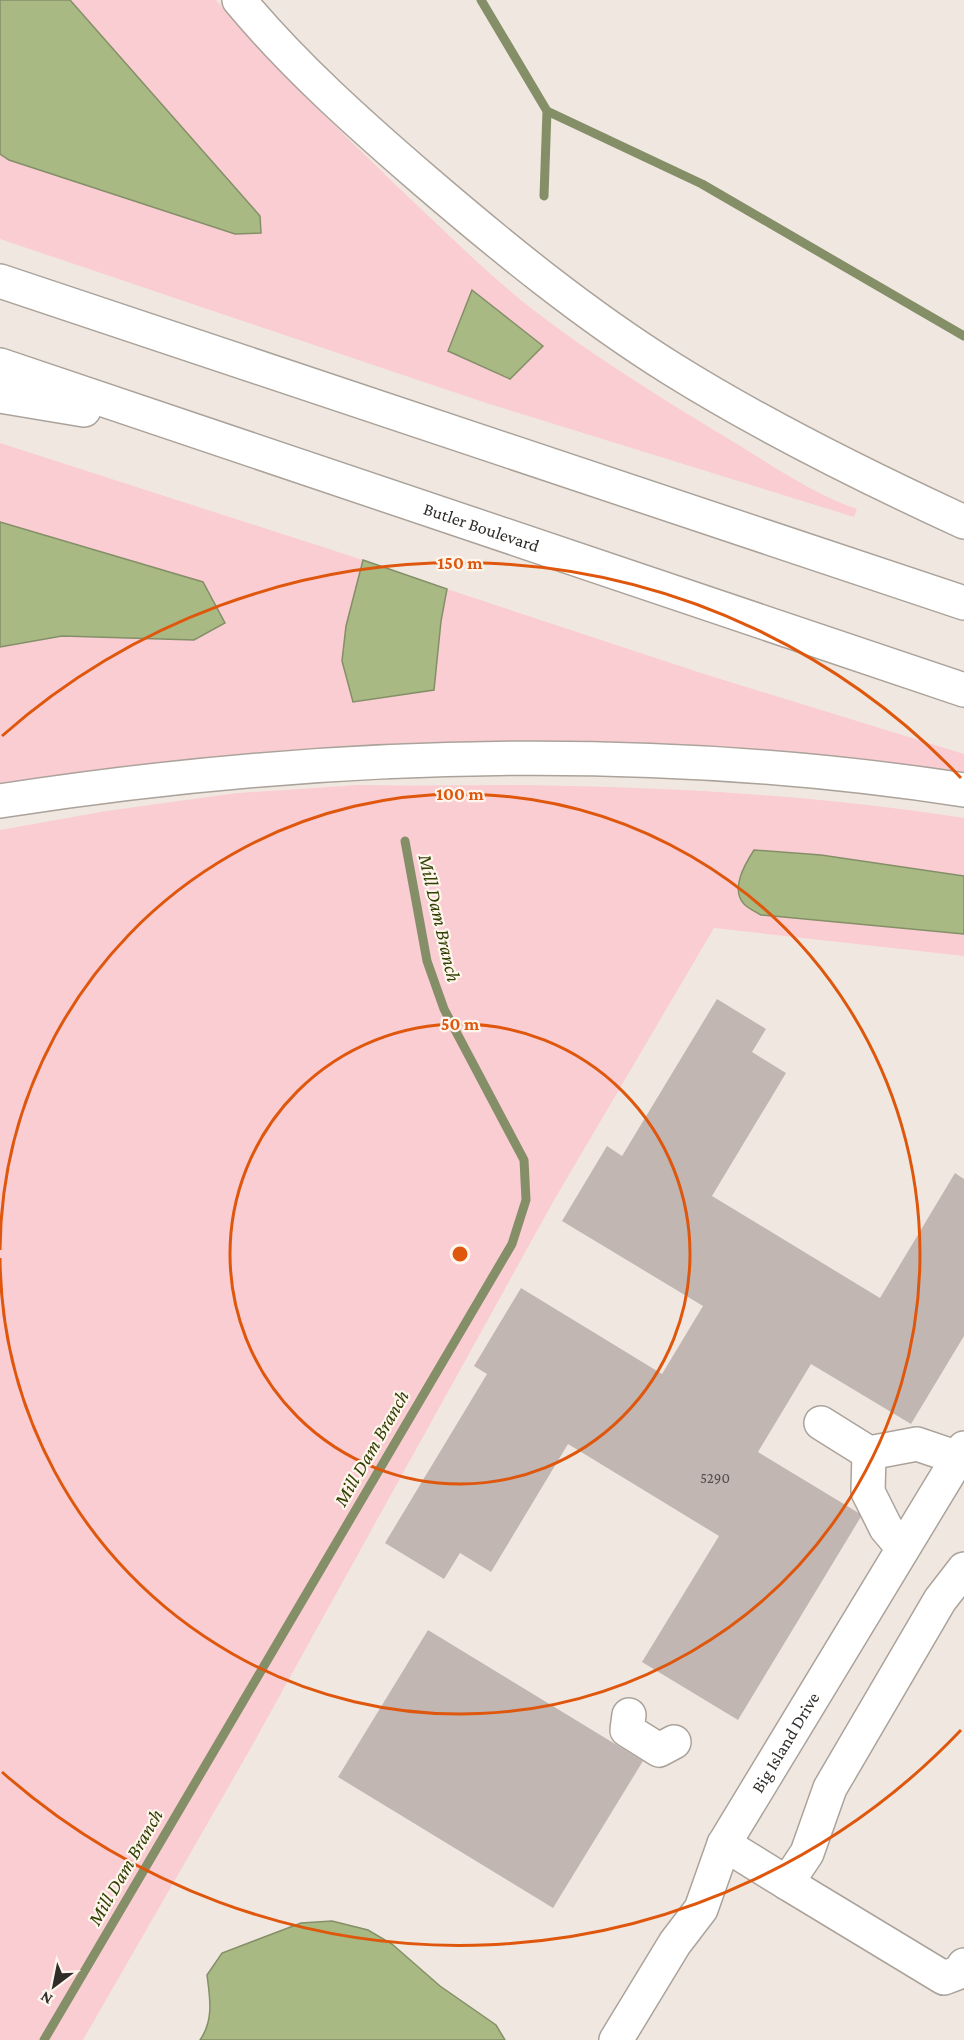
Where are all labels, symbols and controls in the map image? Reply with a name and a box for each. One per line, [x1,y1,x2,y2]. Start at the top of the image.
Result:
street label: Butler Boulevard [421,499,542,556]
text: 150 m [437,553,483,573]
text: 100 m [436,784,484,804]
water label: Mill Dam Branch [414,851,465,984]
text: 50 m [441,1014,480,1034]
centre of rings [450,1244,470,1264]
water label: Mill Dam Branch [328,1386,413,1511]
house number: 5290 [700,1470,730,1486]
street label: Big Island Drive [747,1688,824,1796]
water label: Mill Dam Branch [82,1805,167,1930]
north arrow [24,1956,84,2016]
text: N [37,1988,55,2008]

